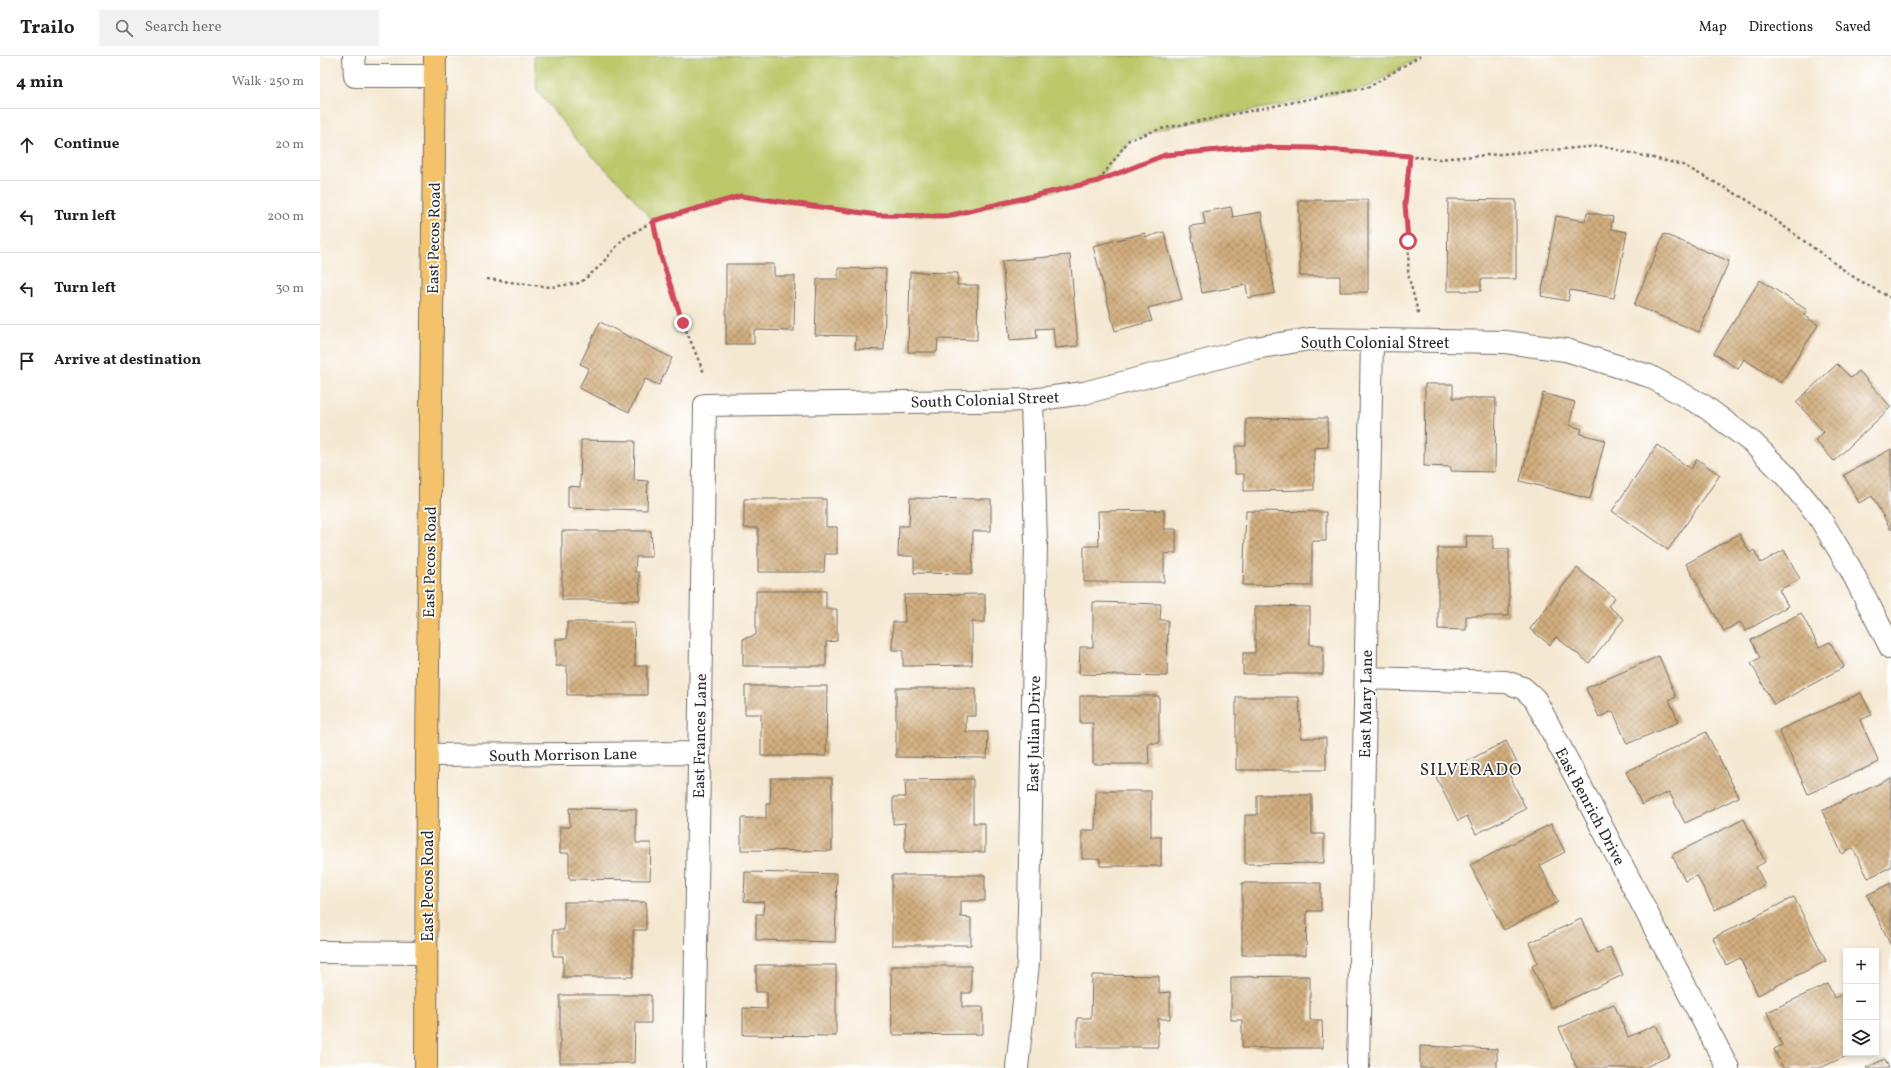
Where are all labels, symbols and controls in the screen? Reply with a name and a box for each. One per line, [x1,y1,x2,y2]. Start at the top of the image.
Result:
search box [99,10,379,46]
text: Trailo [20,15,75,41]
icon: search [113,17,135,39]
text: Search here [145,17,222,38]
text: Map [1699,18,1727,37]
text: Directions [1749,18,1813,37]
text: Saved [1835,18,1871,37]
text: 4 min [16,71,63,94]
text: Walk · 250 m [232,73,304,91]
icon: ahead [16,134,38,156]
text: Continue [54,134,119,155]
text: 20 m [275,136,304,154]
street label: East Pecos Road [423,182,447,294]
icon: left [16,206,38,228]
text: Turn left [54,206,116,227]
text: 200 m [267,208,304,226]
route start [1399,232,1417,250]
icon: left [16,278,38,300]
text: Turn left [54,278,116,299]
text: 30 m [276,280,304,298]
route end [674,314,692,332]
street label: South Colonial Street [1300,333,1450,355]
icon: arrive [16,350,38,372]
text: Arrive at destination [54,350,201,371]
street label: South Colonial Street [910,387,1060,415]
street label: East Pecos Road [419,506,443,618]
street label: East Mary Lane [1355,650,1379,758]
street label: East Frances Lane [689,673,713,799]
street label: East Julian Drive [1023,675,1047,793]
street label: South Morrison Lane [489,744,637,768]
street label: East Benrich Drive [1549,744,1630,870]
district label: SILVERADO [1420,759,1522,782]
street label: East Pecos Road [418,830,440,942]
map controls [1843,948,1879,1056]
button: + [1843,948,1879,984]
button: − [1843,984,1879,1020]
button: layers [1843,1020,1879,1056]

